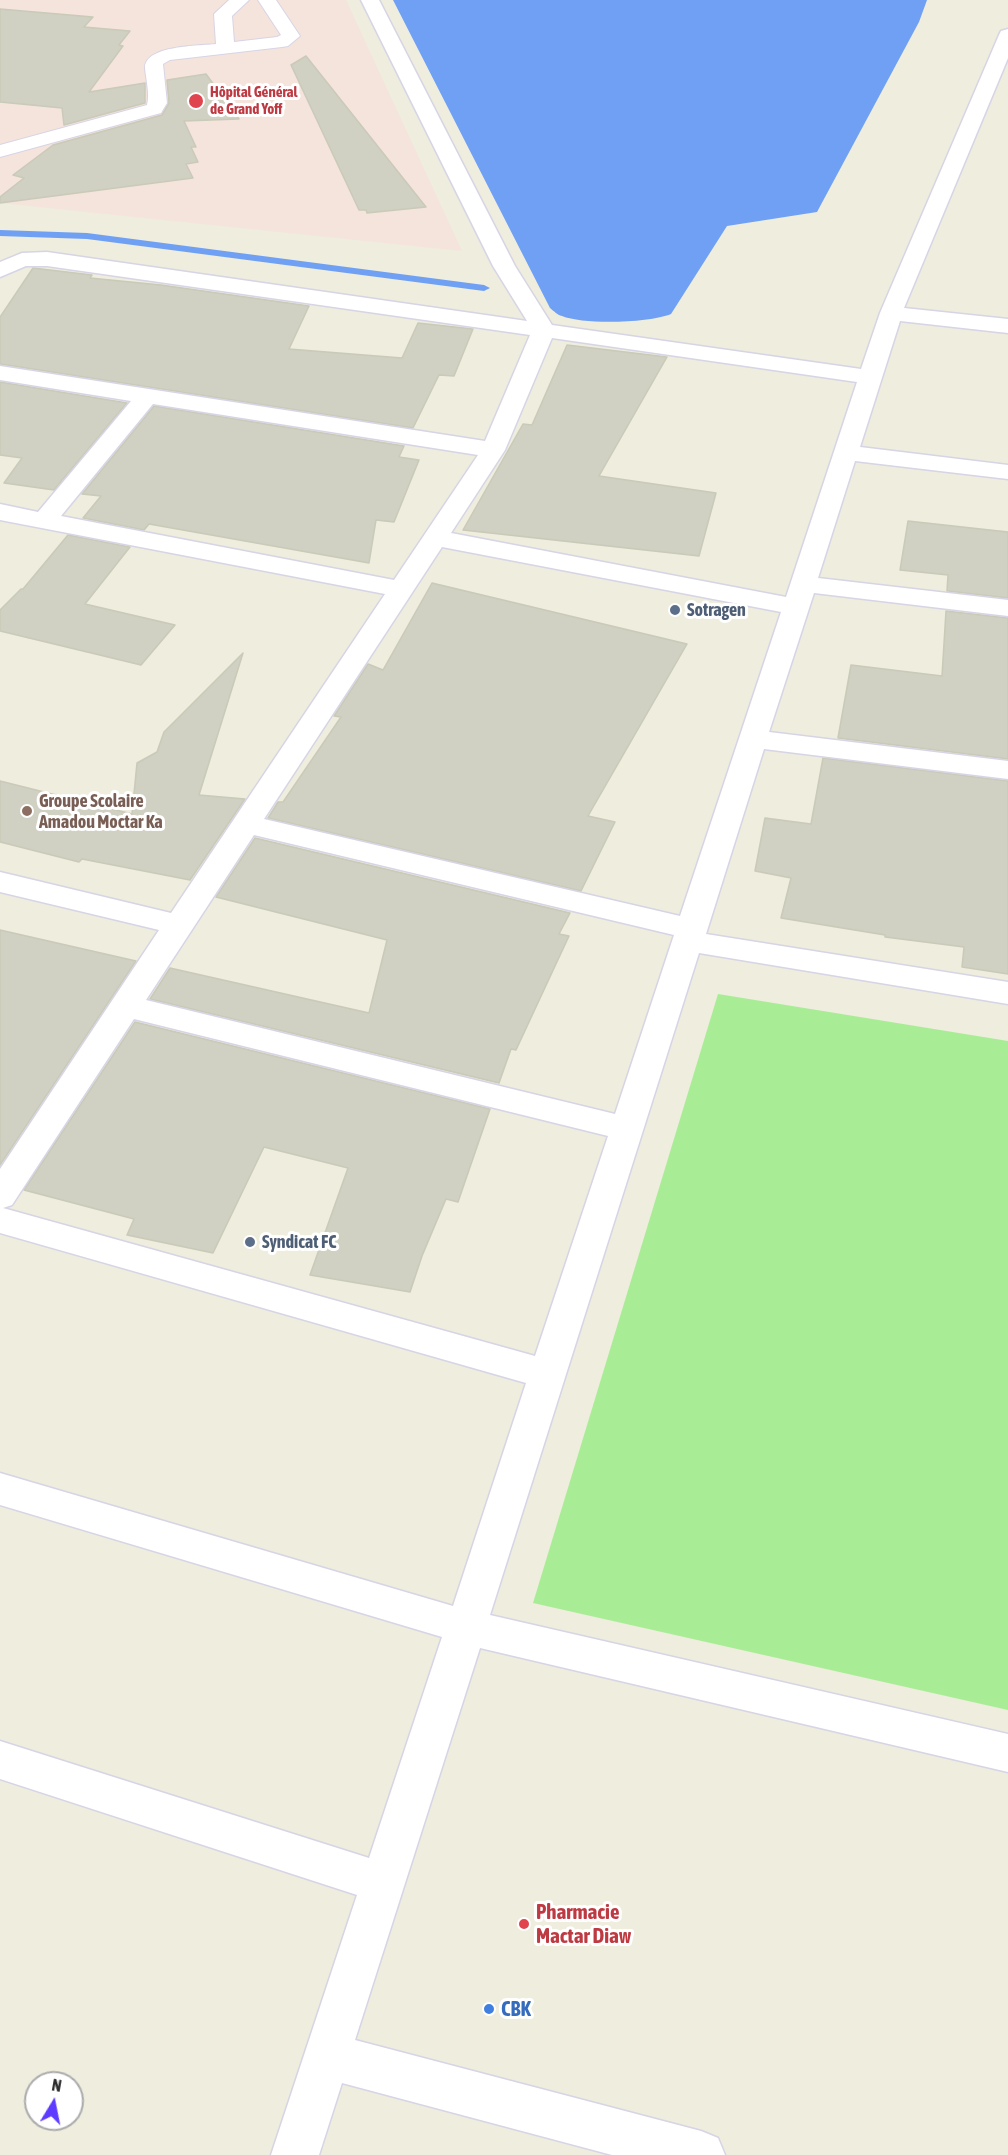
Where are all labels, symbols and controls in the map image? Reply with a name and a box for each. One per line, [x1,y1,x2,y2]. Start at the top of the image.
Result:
place label: Hôpital Général de Grand Yoff [210,83,298,118]
marker: Hôpital Général de Grand Yoff [187,92,205,110]
place label: Sotragen [687,599,746,621]
marker: Sotragen [668,603,682,617]
place label: Groupe Scolaire Amadou Moctar Ka [39,790,163,832]
marker: Groupe Scolaire Amadou Moctar Ka [20,804,34,818]
place label: Syndicat FC [262,1231,336,1253]
marker: Syndicat FC [243,1235,257,1249]
place label: Pharmacie Mactar Diaw [536,1899,631,1949]
marker: Pharmacie Mactar Diaw [517,1917,531,1931]
place label: CBK [501,1996,531,2022]
marker: CBK [482,2002,496,2016]
north arrow [24,2071,84,2131]
text: N [51,2076,63,2095]

